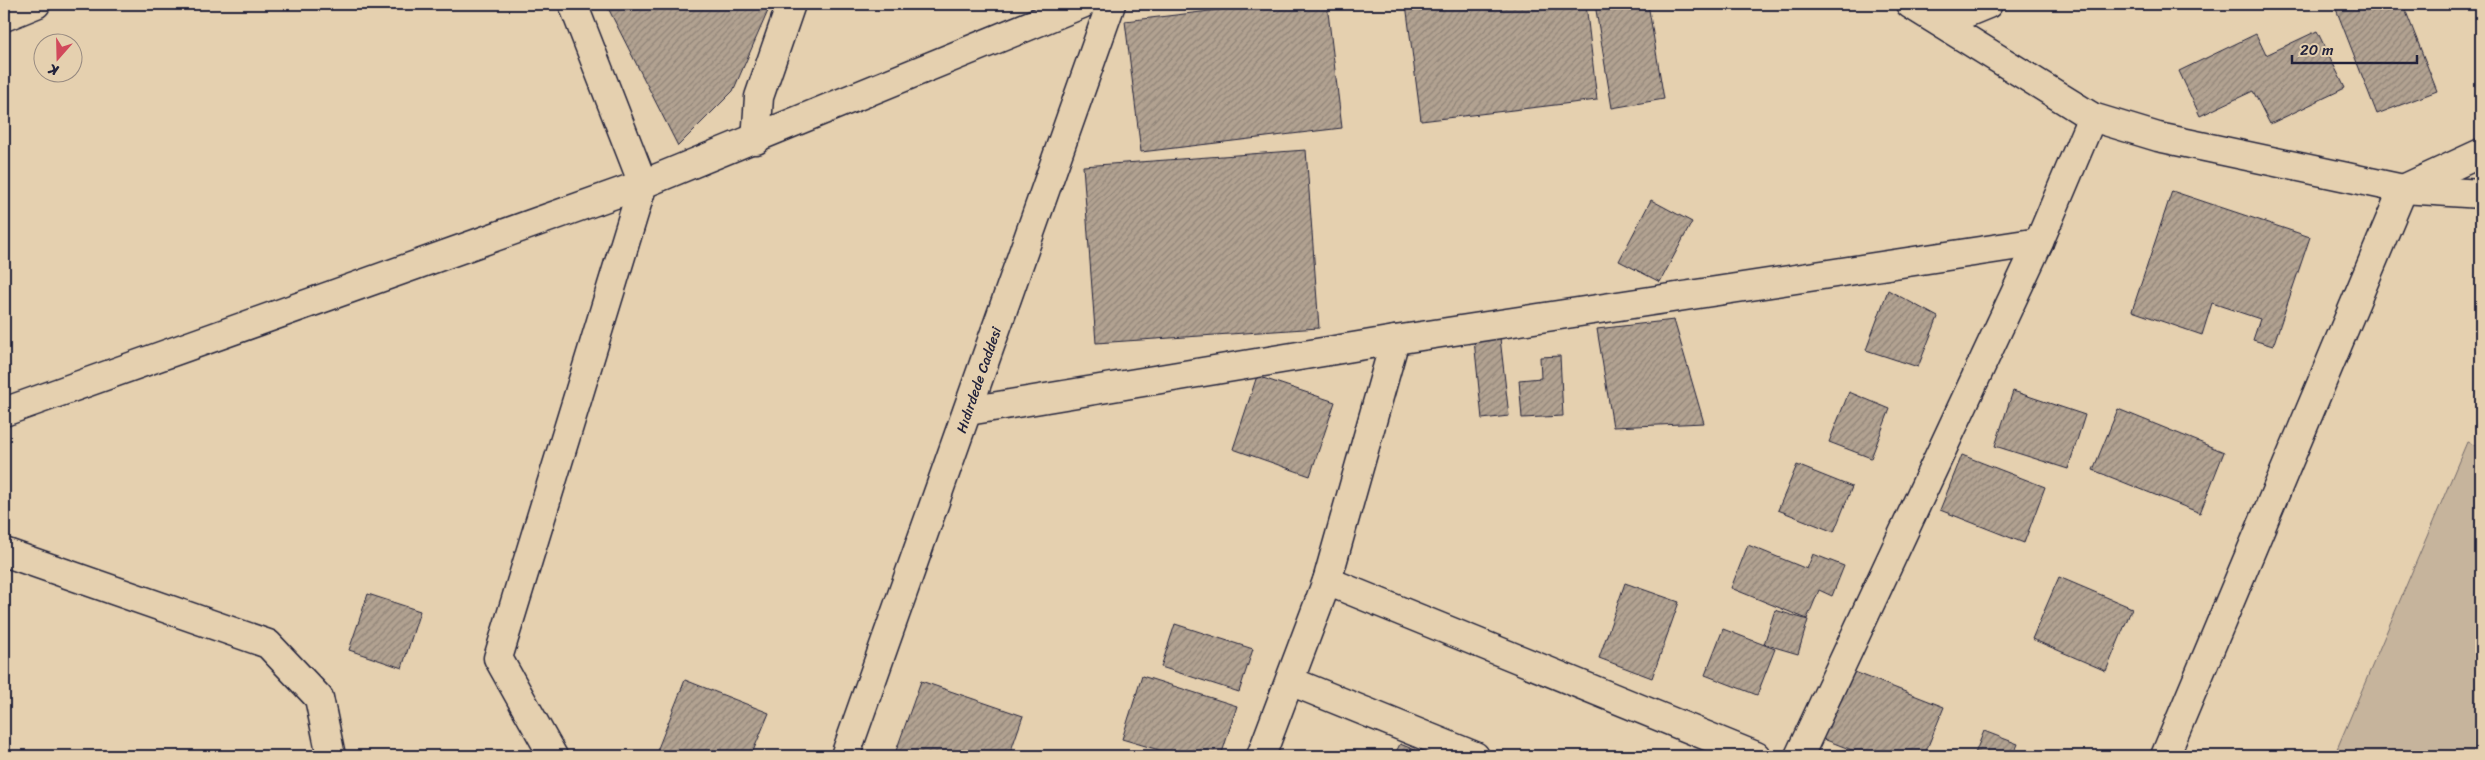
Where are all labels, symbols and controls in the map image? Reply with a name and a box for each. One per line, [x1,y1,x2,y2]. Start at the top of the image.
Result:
north arrow [32,32,82,82]
scale bar [2292,32,2418,64]
text: 20 m [2300,37,2334,63]
text: K [44,56,63,83]
street label: Hıdırdede Caddesi [949,322,1009,436]

